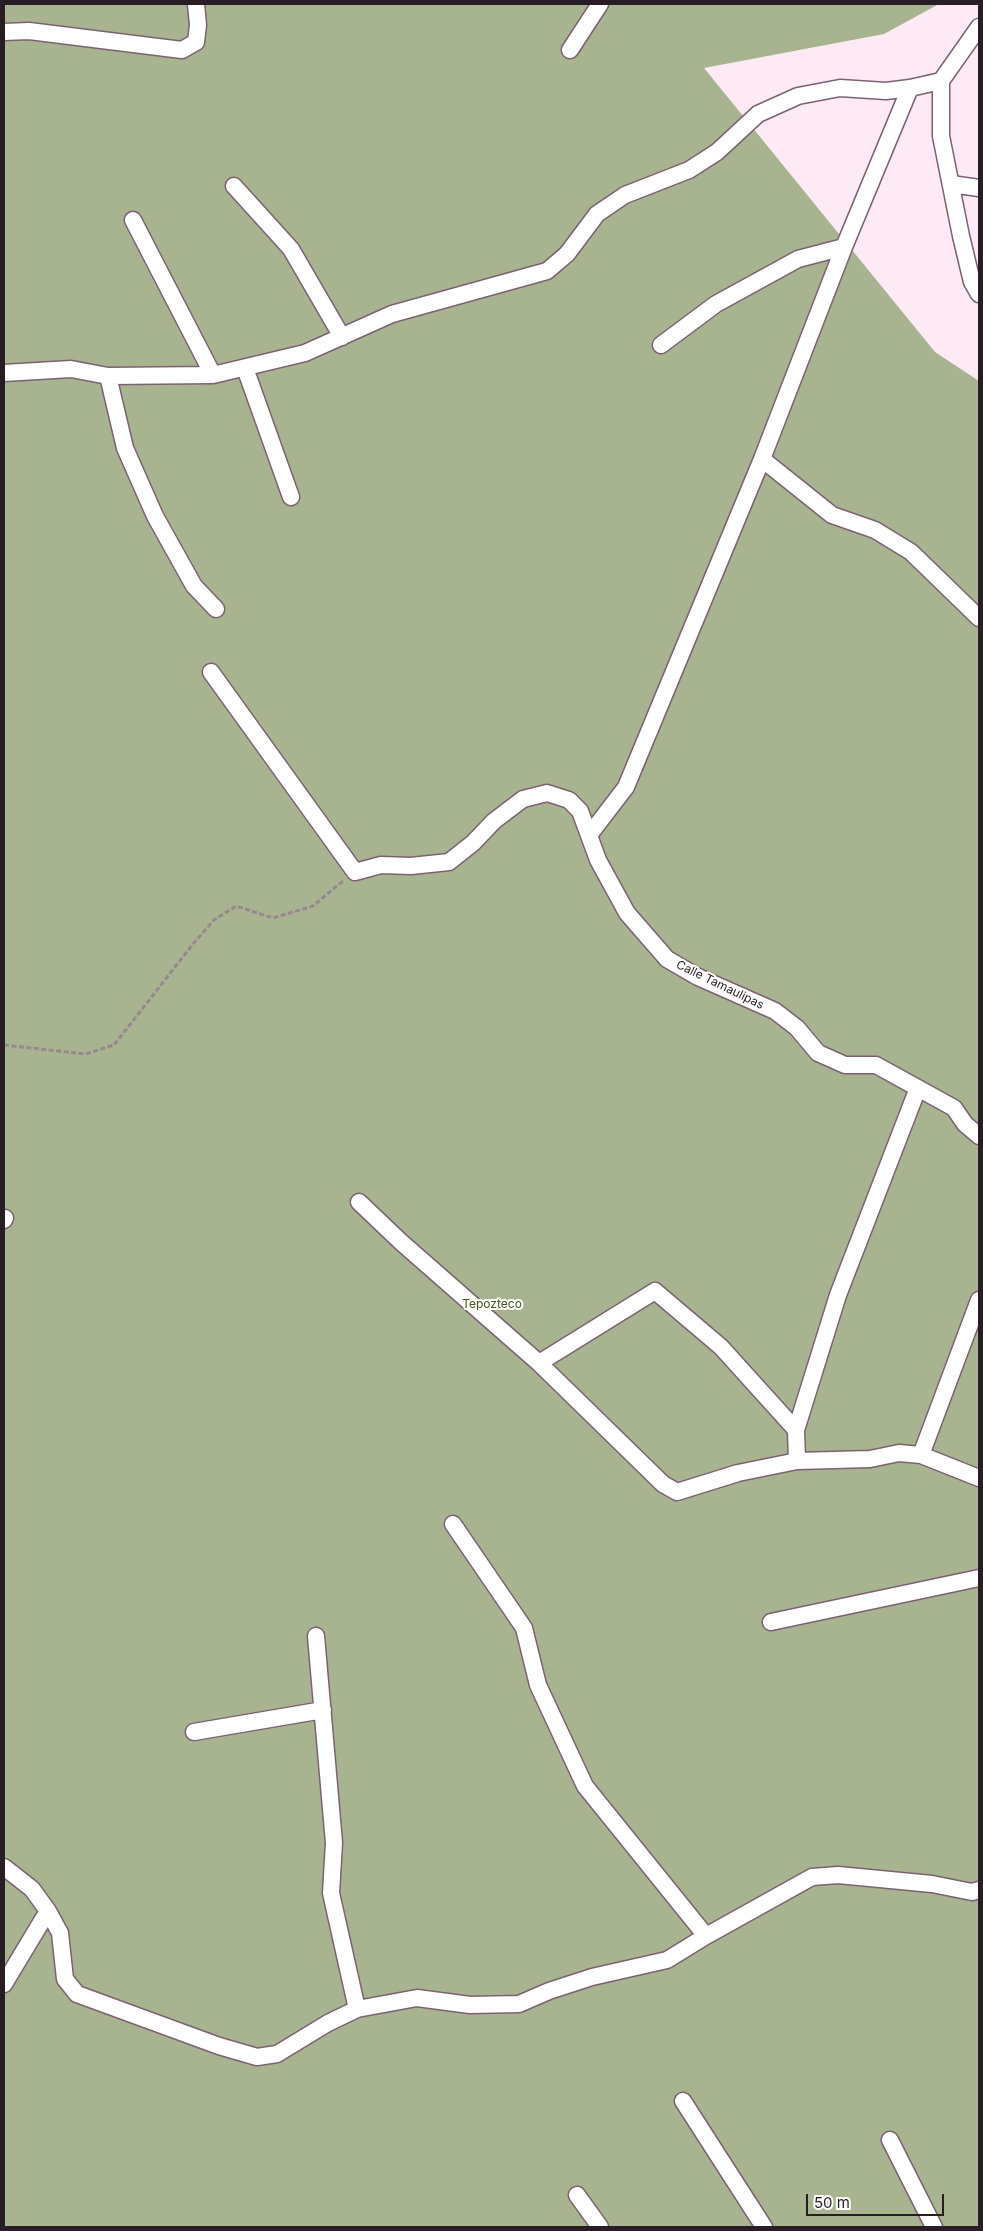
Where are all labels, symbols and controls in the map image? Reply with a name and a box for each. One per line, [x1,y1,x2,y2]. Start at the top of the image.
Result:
street label: Calle Tamaulipas [674,957,766,1013]
park label: Tepozteco [462,1297,522,1311]
scale bar [808,2184,946,2216]
text: 50 m [814,2193,850,2212]

